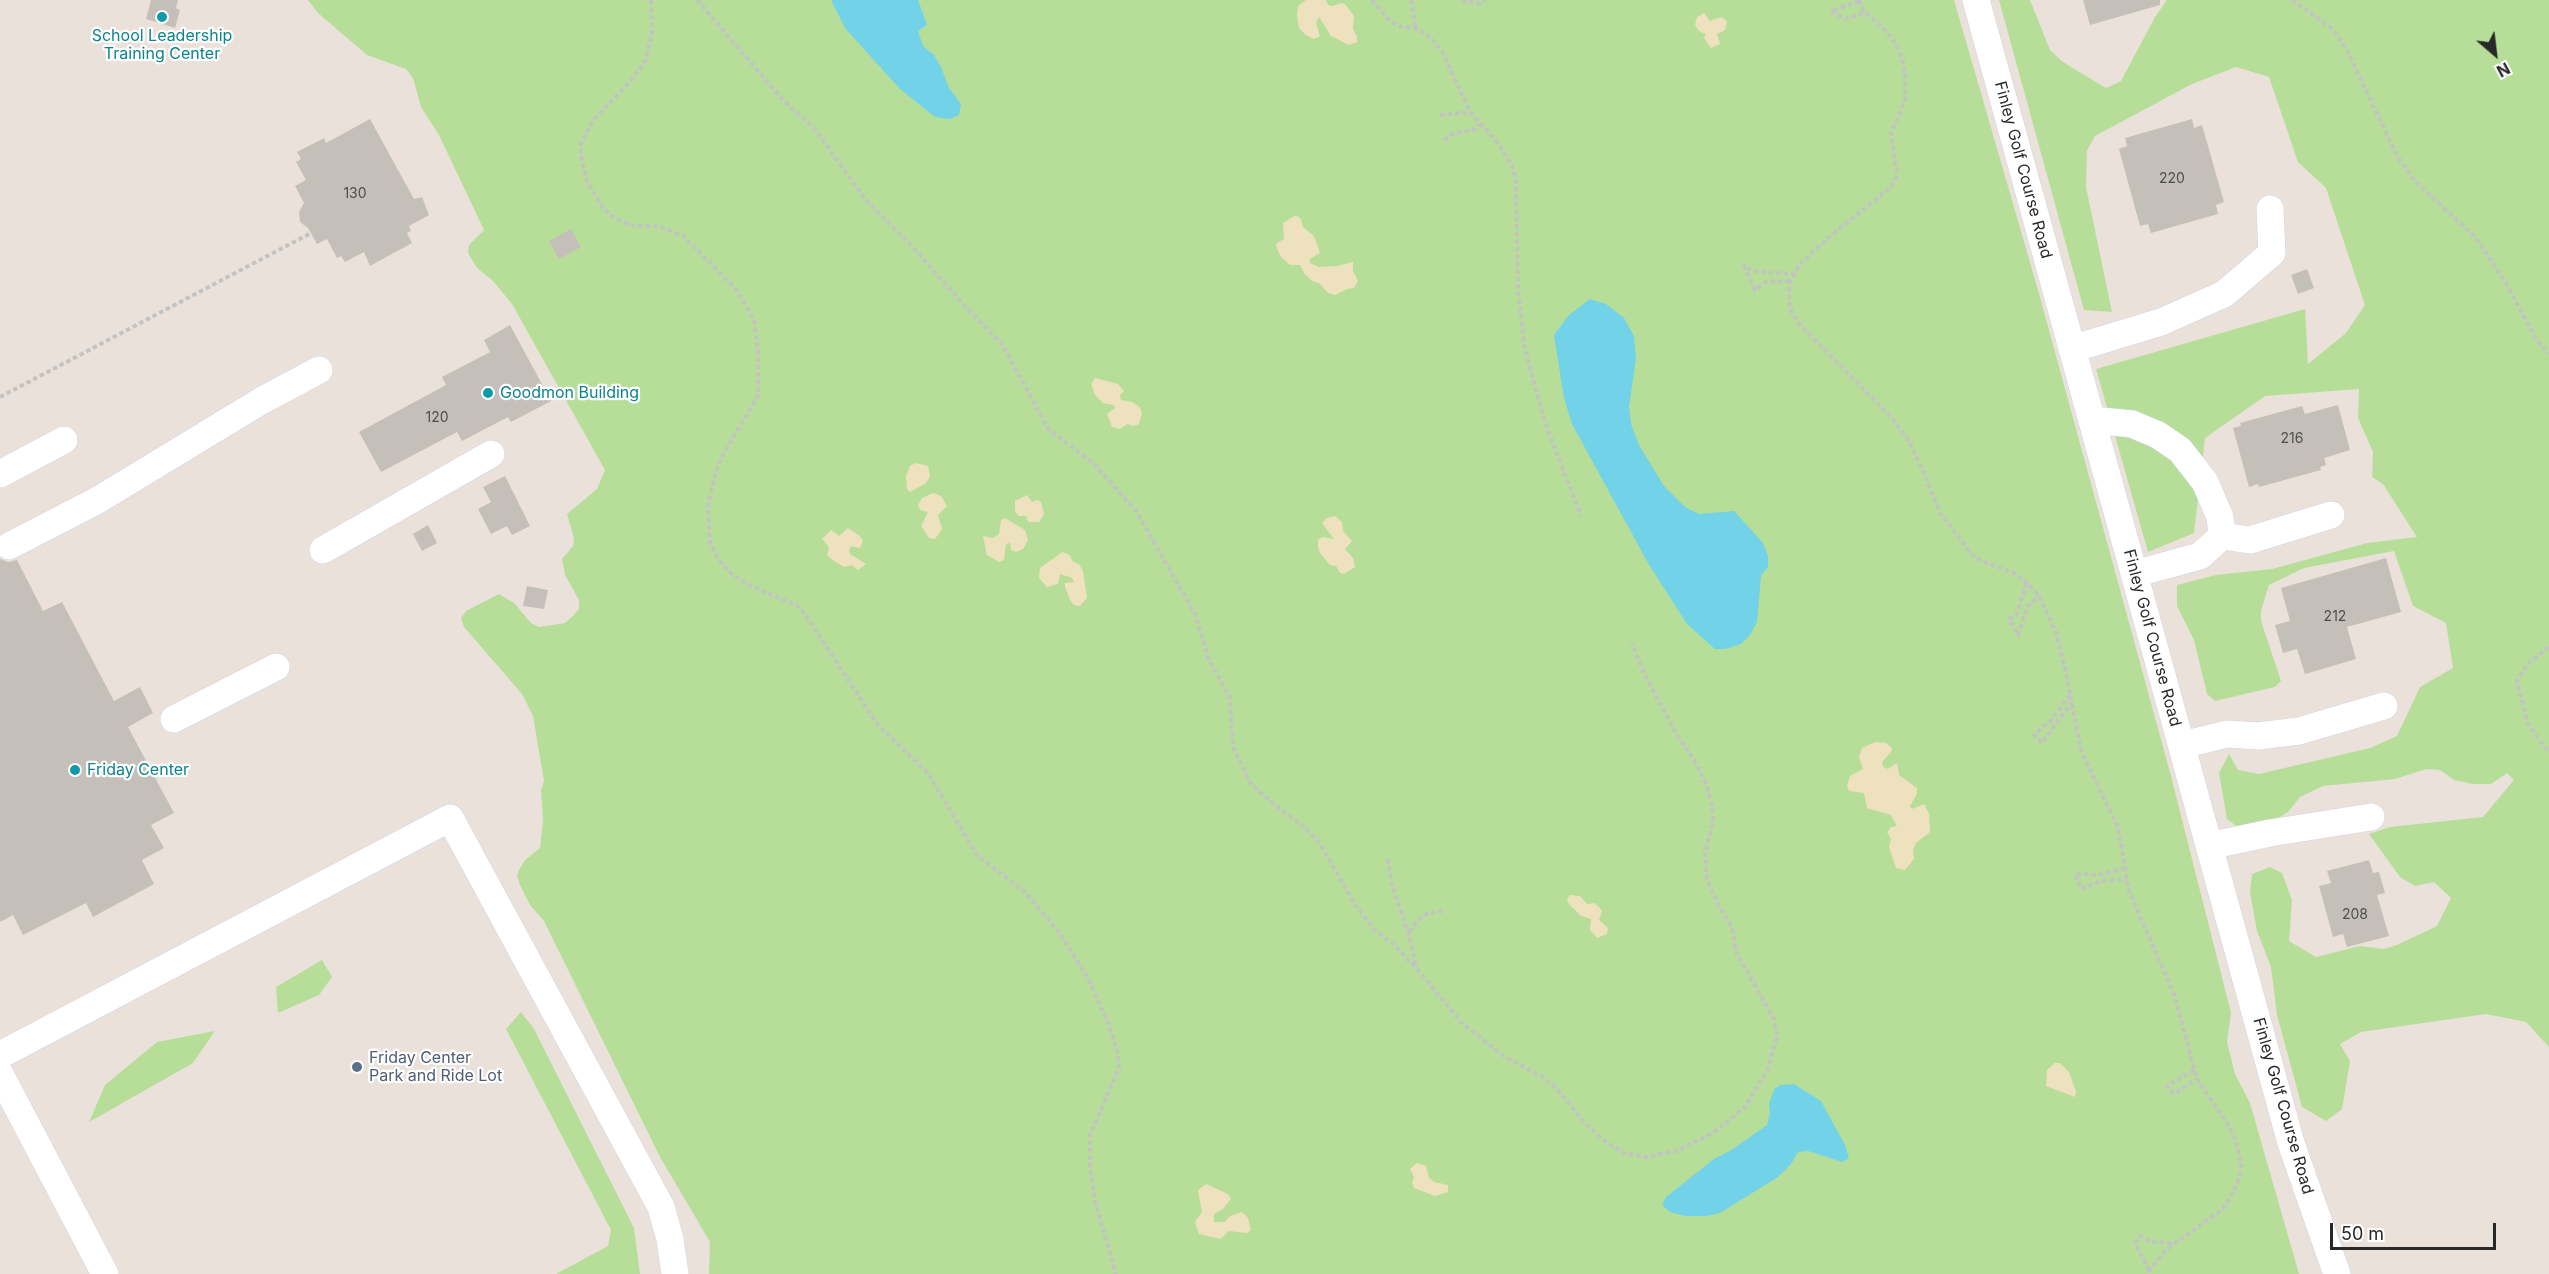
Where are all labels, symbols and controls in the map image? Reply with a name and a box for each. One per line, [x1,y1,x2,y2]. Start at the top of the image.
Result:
marker: School Leadership Training Center [155,10,169,24]
north arrow [2465,24,2525,84]
place label: School Leadership Training Center [92,26,232,64]
text: N [2493,58,2514,82]
street label: Finley Golf Course Road [1990,79,2056,261]
house number: 220 [2159,171,2185,187]
house number: 130 [343,186,367,202]
place label: Goodmon Building [500,383,639,403]
marker: Goodmon Building [481,386,495,400]
house number: 120 [425,410,449,426]
house number: 216 [2281,431,2303,447]
street label: Finley Golf Course Road [2119,547,2185,729]
house number: 212 [2324,609,2346,625]
place label: Friday Center [87,760,189,780]
marker: Friday Center [68,763,82,777]
house number: 208 [2342,907,2368,923]
street label: Finley Golf Course Road [2249,1016,2317,1196]
place label: Friday Center Park and Ride Lot [369,1048,502,1086]
marker: Friday Center Park and Ride Lot [350,1060,364,1074]
scale bar [2333,1211,2500,1249]
text: 50 m [2341,1223,2384,1244]

